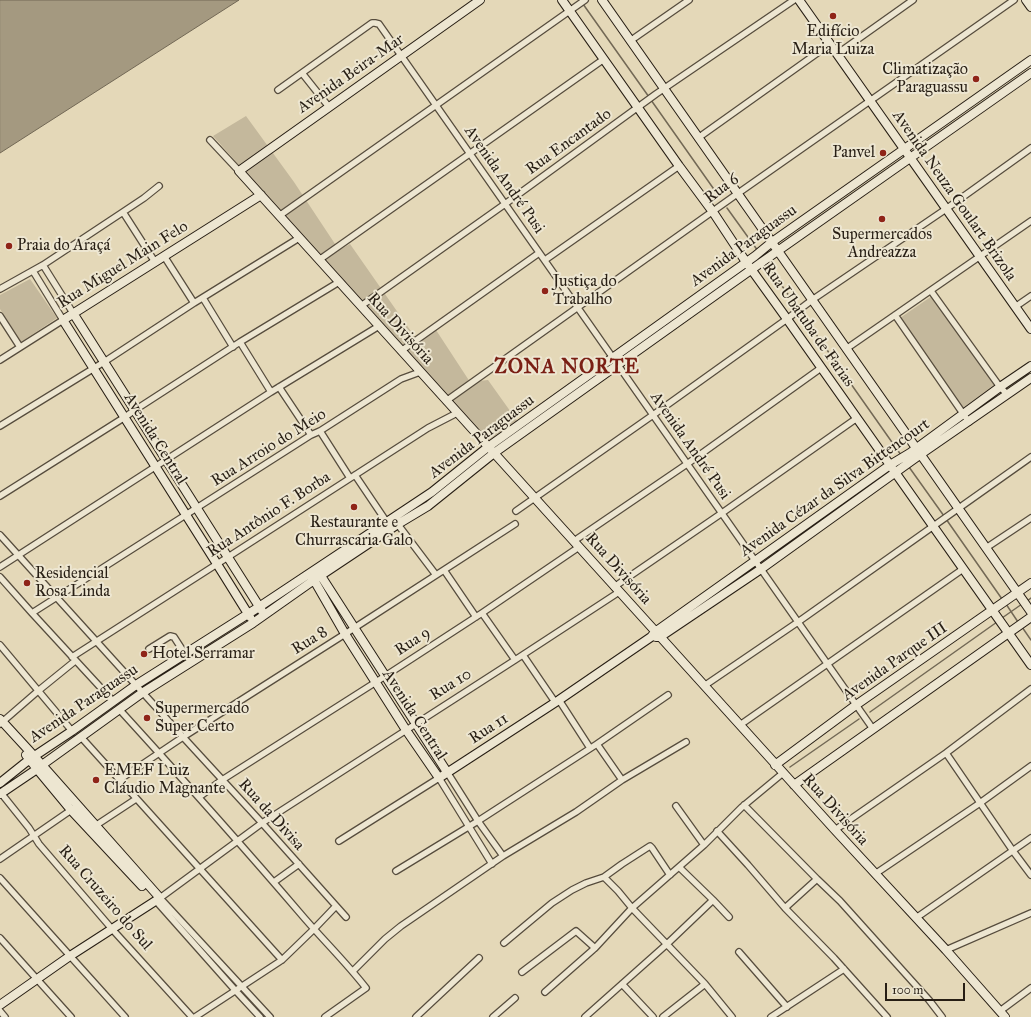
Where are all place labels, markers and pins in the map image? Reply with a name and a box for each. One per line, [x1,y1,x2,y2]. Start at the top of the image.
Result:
marker: Edifício Maria Luiza [828,11,838,21]
place label: Edifício Maria Luiza [792,22,874,60]
place label: Climatização Paraguassu [882,60,968,98]
marker: Climatização Paraguassu [971,74,981,84]
place label: Panvel [832,143,875,163]
marker: Panvel [878,148,888,158]
marker: Supermercados Andreazza [877,214,887,224]
place label: Supermercados Andreazza [832,225,932,263]
place label: Praia do Araçá [17,236,110,256]
marker: Praia do Araçá [4,241,14,251]
place label: Justiça do Trabalho [553,272,617,310]
marker: Justiça do Trabalho [540,286,550,296]
marker: Restaurante e Churrascaria Galo [349,502,359,512]
place label: Restaurante e Churrascaria Galo [295,513,413,551]
place label: Residencial Rosa Linda [35,564,110,602]
marker: Residencial Rosa Linda [22,578,32,588]
place label: Hotel Serramar [152,644,255,664]
marker: Hotel Serramar [139,649,149,659]
place label: Supermercado Super Certo [155,699,249,737]
marker: Supermercado Super Certo [142,713,152,723]
place label: EMEF Luiz Cláudio Magnante [104,761,226,799]
marker: EMEF Luiz Cláudio Magnante [91,775,101,785]

